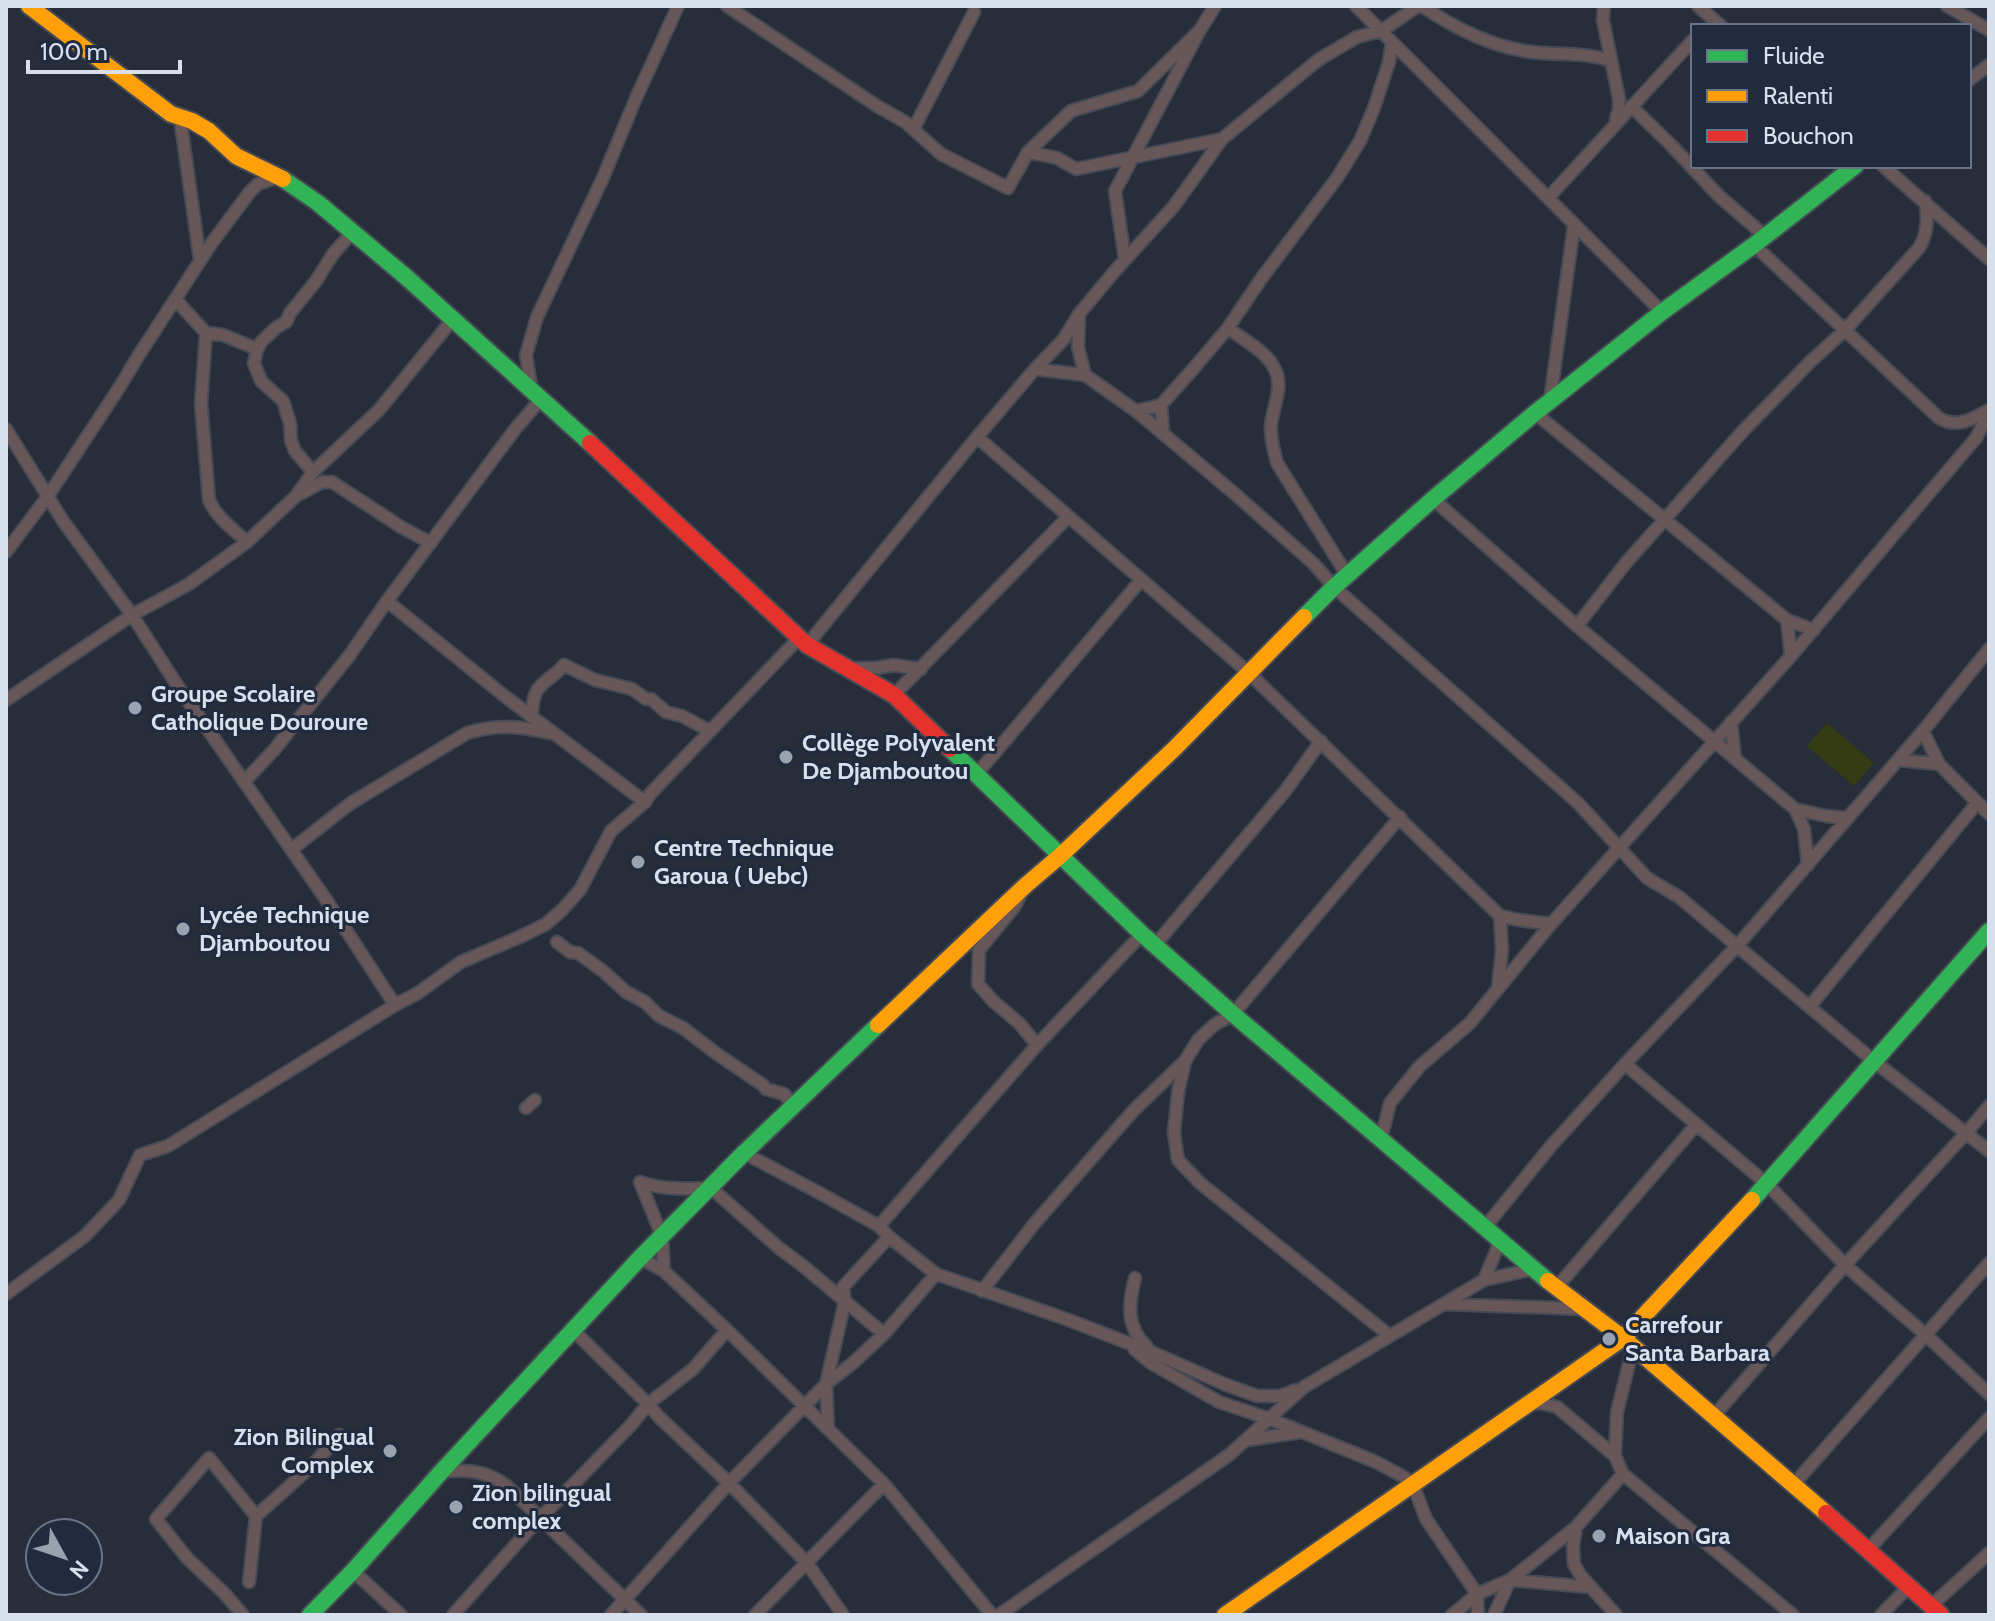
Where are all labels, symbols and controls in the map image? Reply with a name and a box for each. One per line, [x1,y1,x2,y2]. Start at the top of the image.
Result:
scale bar [28,24,180,74]
legend [1691,24,1971,168]
text: 100 m [40,37,108,66]
text: Fluide [1763,41,1825,70]
text: Ralenti [1763,81,1833,110]
text: Bouchon [1763,121,1854,150]
place label: Groupe Scolaire Catholique Douroure [151,679,368,736]
marker: Groupe Scolaire Catholique Douroure [126,699,144,717]
place label: Collège Polyvalent De Djamboutou [802,728,995,785]
marker: Collège Polyvalent De Djamboutou [777,748,795,766]
place label: Centre Technique Garoua ( Uebc) [654,833,834,890]
marker: Centre Technique Garoua ( Uebc) [629,853,647,871]
place label: Lycée Technique Djamboutou [199,900,369,957]
marker: Lycée Technique Djamboutou [174,920,192,938]
place label: Carrefour Santa Barbara [1625,1310,1770,1367]
marker: Carrefour Santa Barbara [1600,1330,1618,1348]
place label: Zion Bilingual Complex [233,1422,374,1479]
marker: Zion Bilingual Complex [381,1442,399,1460]
place label: Zion bilingual complex [472,1478,611,1535]
marker: Zion bilingual complex [447,1498,465,1516]
north arrow [24,1517,104,1597]
place label: Maison Gra [1615,1521,1731,1550]
marker: Maison Gra [1590,1527,1608,1545]
text: N [64,1555,94,1584]

